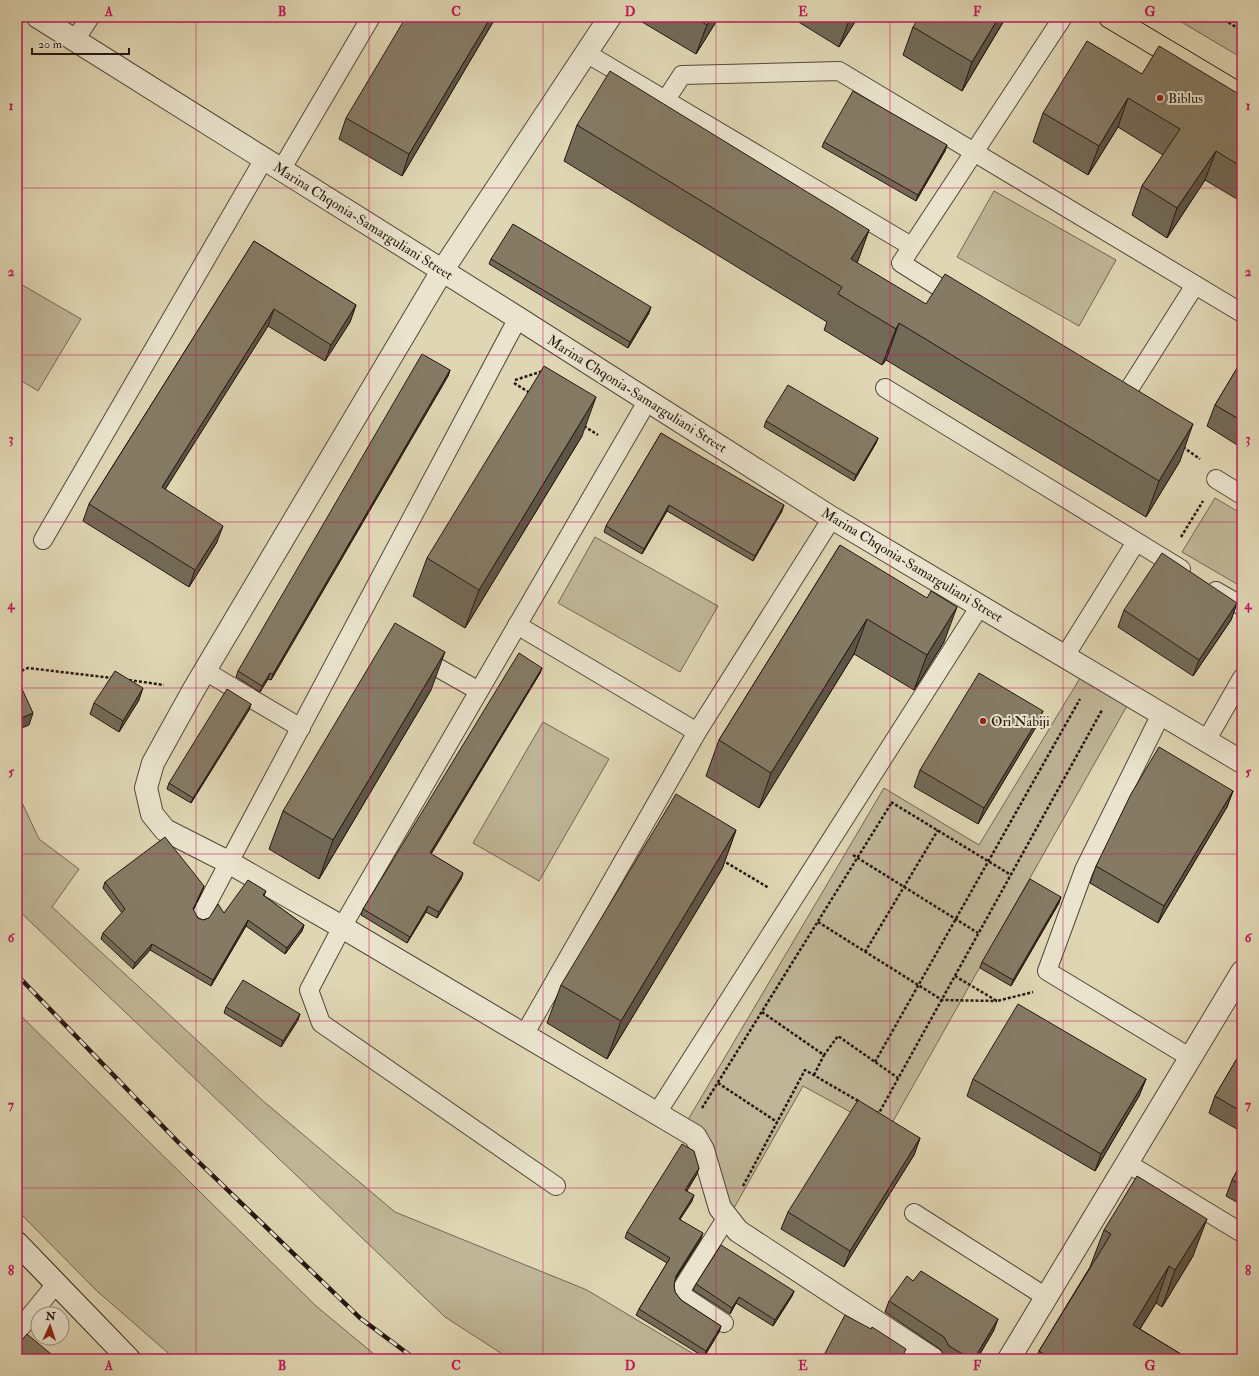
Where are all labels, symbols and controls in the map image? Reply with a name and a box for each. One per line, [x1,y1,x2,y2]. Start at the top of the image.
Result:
text: A [104,4,114,20]
text: B [278,4,286,20]
text: C [451,4,461,20]
text: D [625,4,636,20]
text: E [798,4,808,20]
text: F [973,4,982,20]
text: G [1145,4,1156,20]
scale bar [32,30,129,56]
text: 20 m [38,37,63,52]
place label: Biblus [1168,90,1203,107]
marker: Biblus [1155,93,1165,103]
text: 1 [9,98,14,114]
text: 1 [1246,98,1251,114]
street label: Marina Chqonia-Samarguliani Street [270,159,456,284]
text: 2 [8,264,15,280]
text: 2 [1245,264,1252,280]
street label: Marina Chqonia-Samarguliani Street [544,332,730,457]
text: 3 [9,431,14,447]
text: 3 [1246,431,1251,447]
street label: Marina Chqonia-Samarguliani Street [818,504,1006,626]
text: 4 [6,597,15,613]
text: 4 [1243,597,1252,613]
place label: Ori Nabiji [991,713,1050,730]
marker: Ori Nabiji [978,716,988,726]
text: 5 [8,764,14,780]
text: 5 [1245,764,1251,780]
text: 6 [8,930,16,946]
text: 6 [1245,930,1253,946]
text: 7 [8,1097,15,1113]
text: 7 [1245,1097,1252,1113]
text: 8 [8,1263,14,1279]
text: 8 [1245,1263,1251,1279]
north arrow [30,1306,70,1346]
text: N [44,1310,57,1323]
text: A [104,1358,114,1374]
text: B [278,1358,286,1374]
text: C [451,1358,461,1374]
text: D [625,1358,636,1374]
text: E [798,1358,808,1374]
text: F [973,1358,982,1374]
text: G [1145,1358,1156,1374]

